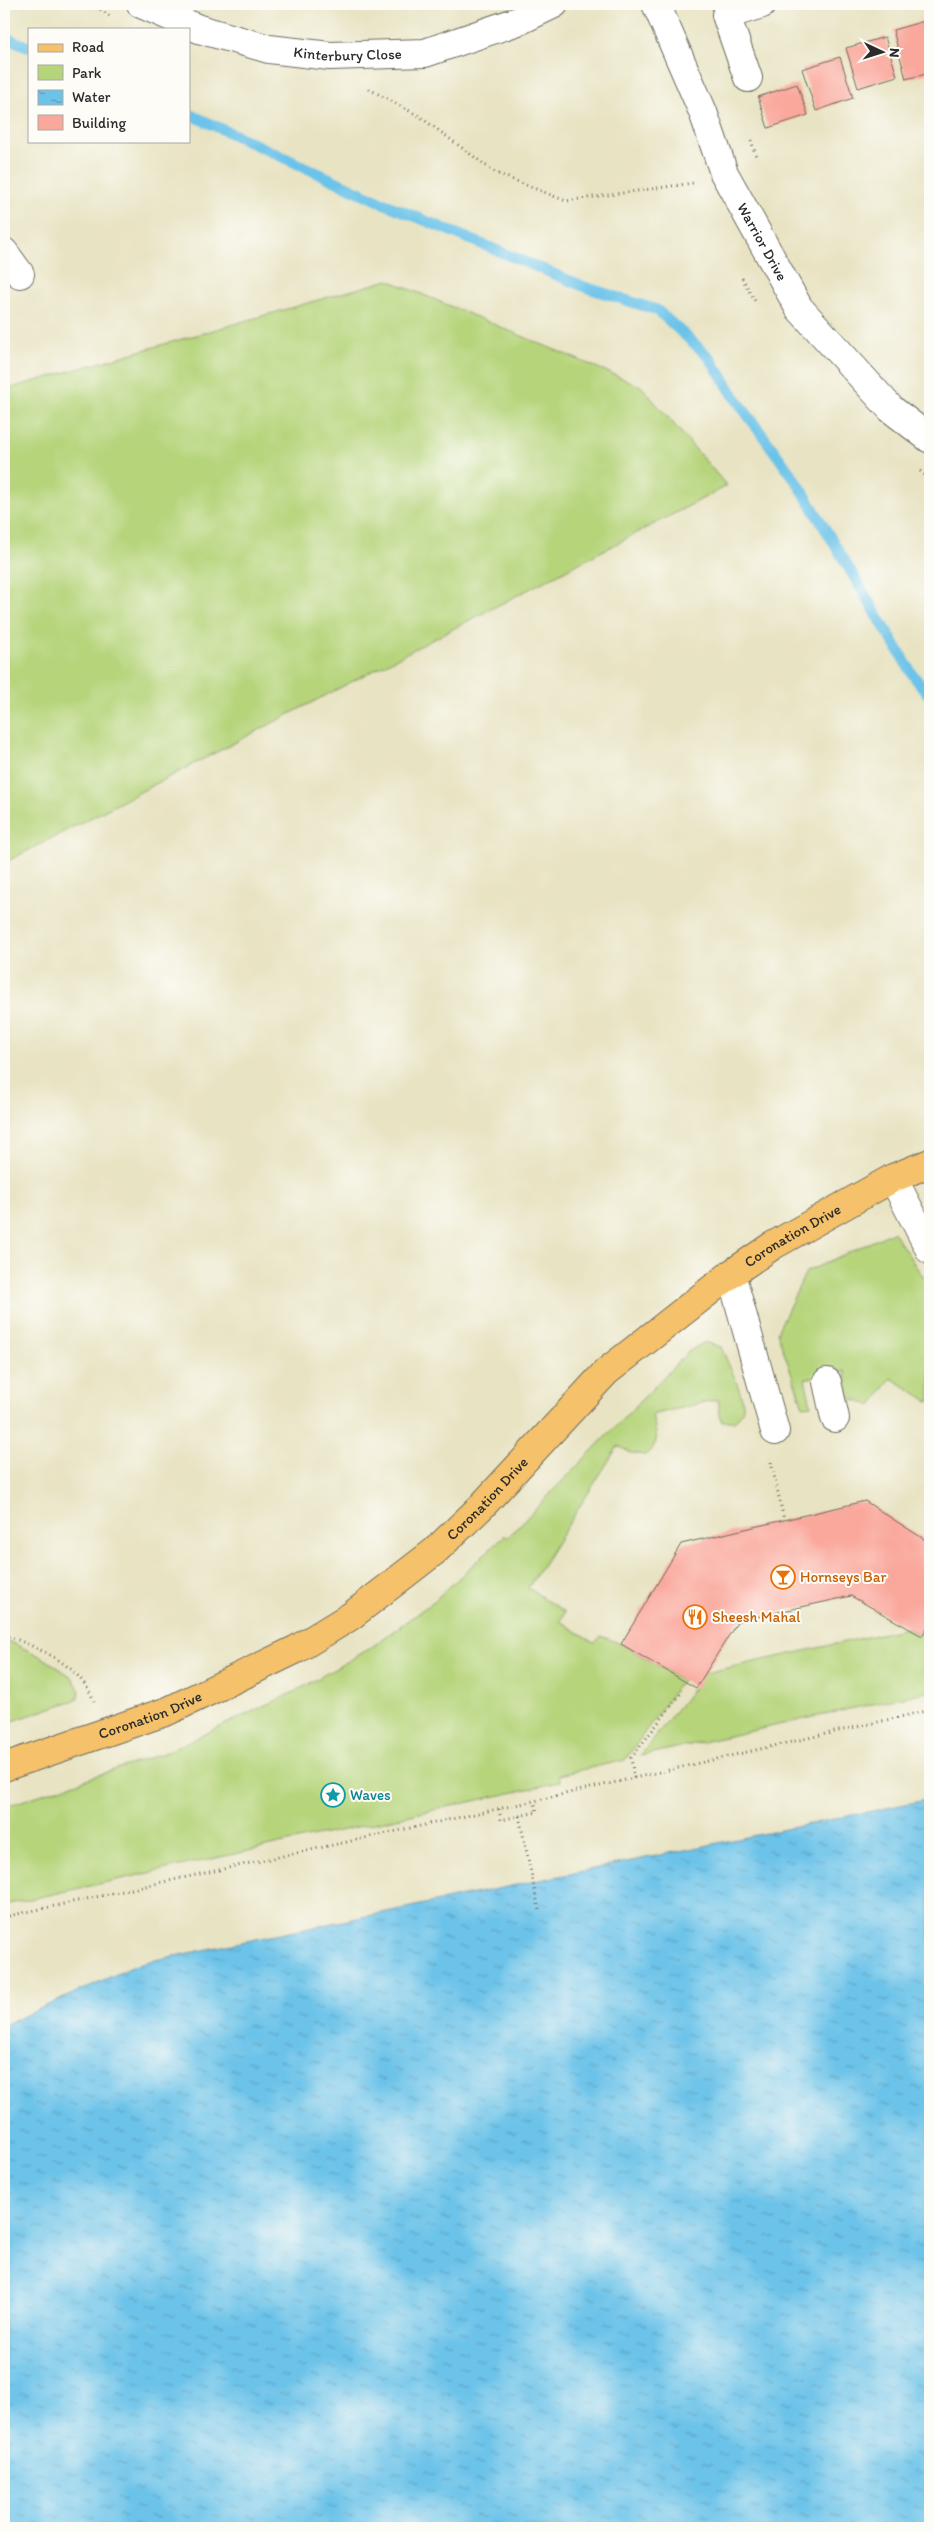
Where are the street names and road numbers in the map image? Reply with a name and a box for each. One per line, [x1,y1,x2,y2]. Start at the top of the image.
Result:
street label: Kinterbury Close [293,43,402,65]
street label: Warrior Drive [733,200,791,284]
street label: Coronation Drive [741,1200,844,1271]
street label: Coronation Drive [443,1453,532,1544]
street label: Coronation Drive [96,1687,205,1743]

